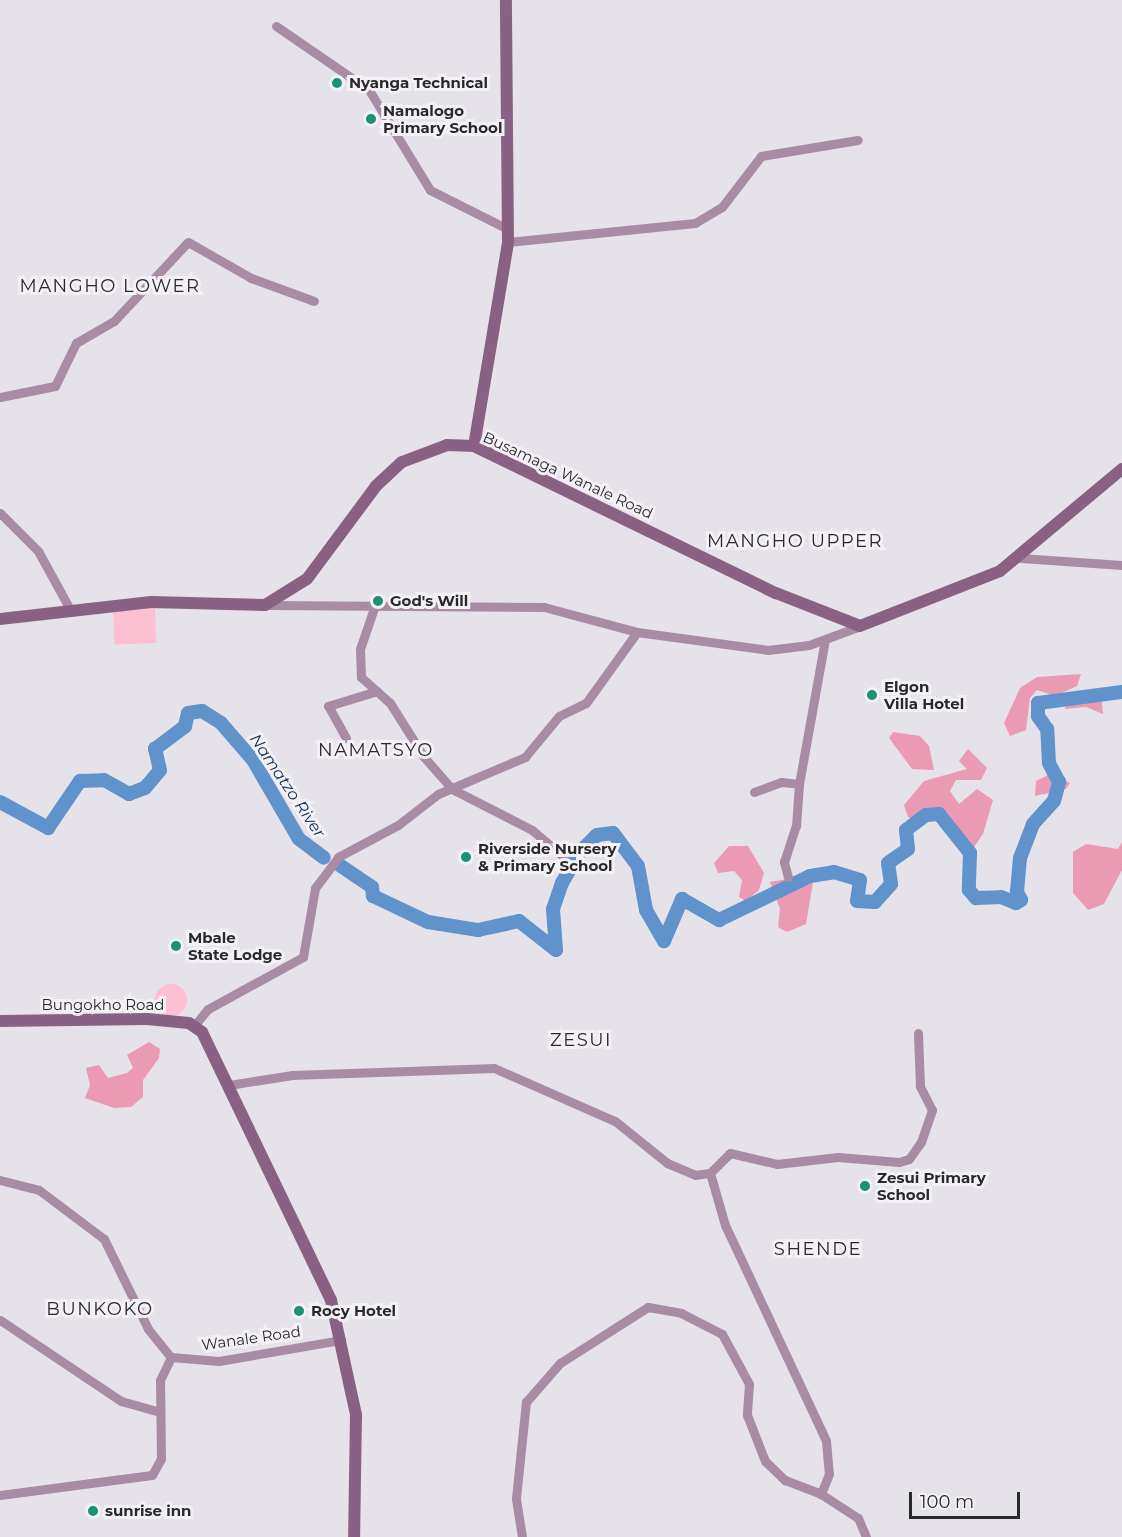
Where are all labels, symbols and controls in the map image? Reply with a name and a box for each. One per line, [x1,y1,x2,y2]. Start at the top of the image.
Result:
place label: Nyanga Technical [349,74,488,92]
marker: Nyanga Technical [330,76,344,90]
place label: Namalogo Primary School [383,101,502,136]
marker: Namalogo Primary School [364,112,378,126]
district label: MANGHO LOWER [20,275,200,297]
street label: Busamaga Wanale Road [480,428,656,522]
district label: MANGHO UPPER [707,530,883,552]
place label: God's Will [390,592,468,610]
marker: God's Will [371,594,385,608]
place label: Elgon Villa Hotel [884,677,964,712]
marker: Elgon Villa Hotel [865,688,879,702]
water label: Namatzo River [245,731,329,841]
district label: NAMATSYO [318,739,434,761]
place label: Riverside Nursery & Primary School [478,839,617,874]
marker: Riverside Nursery & Primary School [459,850,473,864]
place label: Mbale State Lodge [188,928,282,963]
marker: Mbale State Lodge [169,939,183,953]
street label: Bungokho Road [42,996,164,1014]
district label: ZESUI [550,1029,612,1051]
place label: Zesui Primary School [877,1168,986,1203]
marker: Zesui Primary School [858,1179,872,1193]
district label: SHENDE [774,1238,862,1260]
district label: BUNKOKO [46,1298,154,1320]
place label: Rocy Hotel [311,1302,396,1320]
marker: Rocy Hotel [292,1304,306,1318]
street label: Wanale Road [200,1322,302,1354]
scale bar [912,1480,1023,1518]
text: 100 m [920,1491,974,1513]
place label: sunrise inn [105,1502,191,1520]
marker: sunrise inn [86,1504,100,1518]

